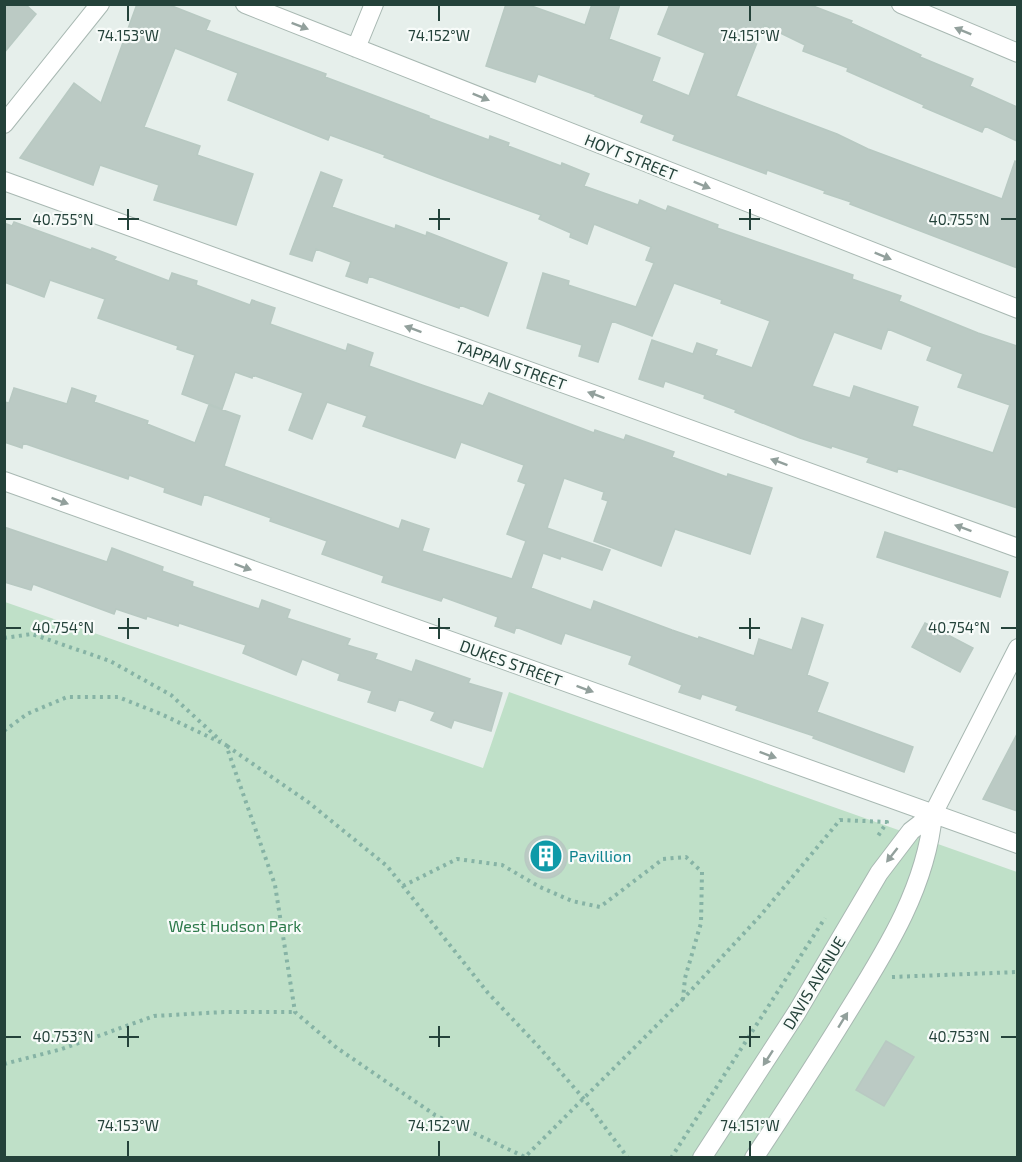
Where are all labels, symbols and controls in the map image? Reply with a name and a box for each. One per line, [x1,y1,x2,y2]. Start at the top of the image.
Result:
one-way arrow [291,22,309,31]
text: 74.153°W [97,26,159,44]
text: 74.152°W [408,26,470,44]
text: 74.151°W [720,26,780,44]
one-way arrow [954,26,972,36]
one-way arrow [472,93,490,103]
street label: HOYT STREET [582,129,680,184]
one-way arrow [693,180,711,190]
text: 40.755°N [33,210,93,228]
text: 40.755°N [929,210,989,228]
one-way arrow [874,252,892,261]
one-way arrow [403,323,421,333]
street label: TAPPAN STREET [453,336,569,393]
one-way arrow [587,390,605,400]
one-way arrow [770,456,788,466]
one-way arrow [51,496,69,506]
one-way arrow [953,523,971,533]
one-way arrow [234,562,252,572]
text: 40.754°N [32,618,94,636]
text: 40.754°N [928,618,990,636]
street label: DUKES STREET [457,635,565,690]
one-way arrow [576,685,594,694]
one-way arrow [760,750,778,760]
building icon: Pavillion [528,838,564,874]
place label: Pavillion [569,846,631,865]
one-way arrow [886,847,898,863]
park label: West Hudson Park [168,916,302,935]
street label: DAVIS AVENUE [778,933,849,1033]
one-way arrow [837,1012,848,1028]
text: 40.753°N [32,1027,94,1045]
text: 40.753°N [928,1027,990,1045]
one-way arrow [763,1049,774,1066]
text: 74.153°W [97,1116,159,1134]
text: 74.152°W [408,1116,470,1134]
text: 74.151°W [720,1116,780,1134]

